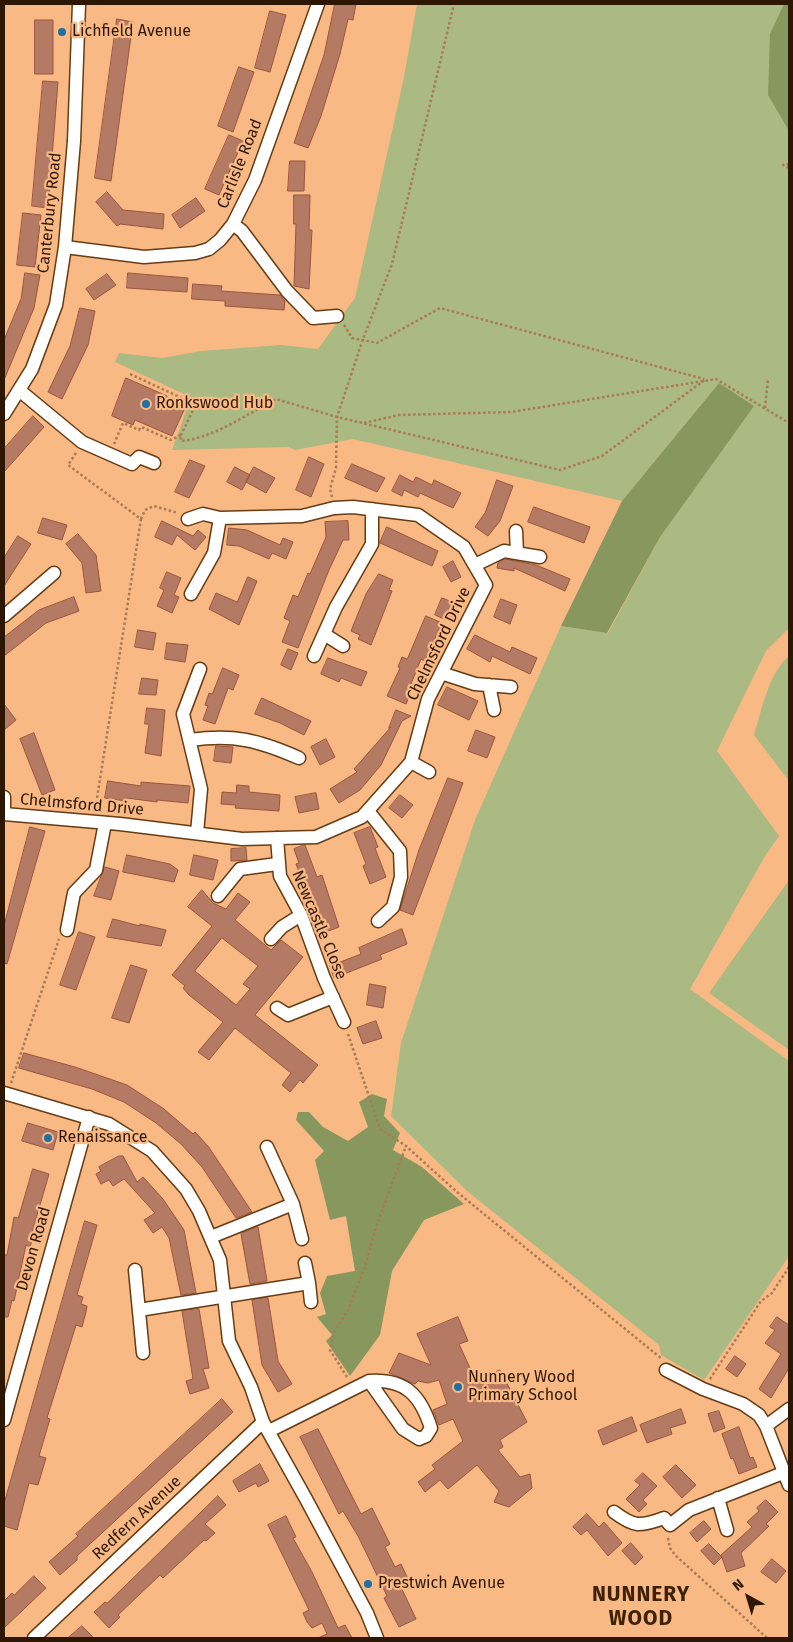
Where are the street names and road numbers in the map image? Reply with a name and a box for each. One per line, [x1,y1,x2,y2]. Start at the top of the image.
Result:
street label: Carlisle Road [213,116,267,212]
street label: Canterbury Road [34,152,66,274]
street label: Chelmsford Drive [403,584,475,704]
street label: Chelmsford Drive [19,790,145,820]
street label: Newcastle Close [287,868,351,982]
street label: Devon Road [13,1205,55,1293]
street label: Redfern Avenue [89,1472,185,1564]

